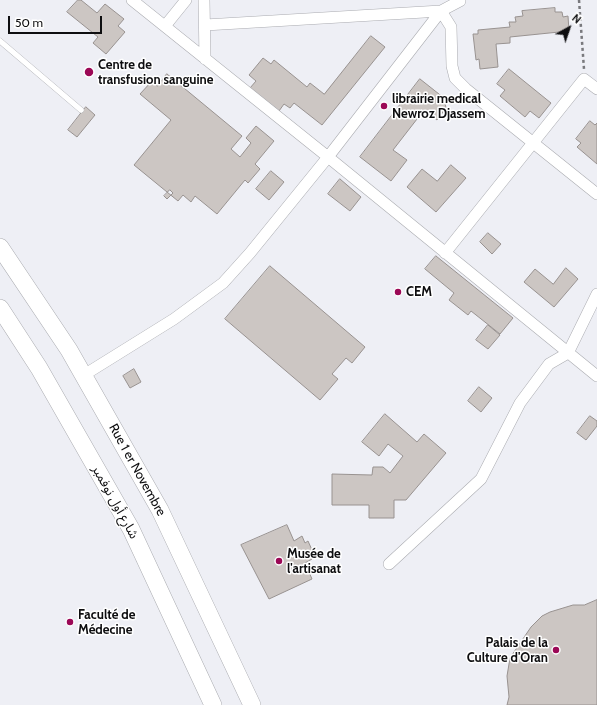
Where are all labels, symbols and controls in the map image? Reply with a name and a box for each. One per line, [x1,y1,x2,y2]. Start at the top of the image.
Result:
scale bar [10,8,104,34]
north arrow [549,8,589,48]
text: N [569,11,584,27]
text: 50 m [15,15,43,30]
place label: Centre de transfusion sanguine [98,57,213,88]
marker: Centre de transfusion sanguine [83,66,95,78]
place label: librairie medical Newroz Djassem [392,91,486,122]
marker: librairie medical Newroz Djassem [379,101,389,111]
place label: CEM [406,284,432,300]
marker: CEM [393,287,403,297]
street label: Rue 1 er Novembre [105,421,169,519]
street label: شارع أول نوفمبر [88,463,142,541]
place label: Musée de l'artisanat [287,546,341,577]
marker: Musée de l'artisanat [274,556,284,566]
place label: Faculté de Médecine [78,607,135,638]
marker: Faculté de Médecine [65,617,75,627]
place label: Palais de la Culture d'Oran [467,635,548,666]
marker: Palais de la Culture d'Oran [551,645,561,655]

